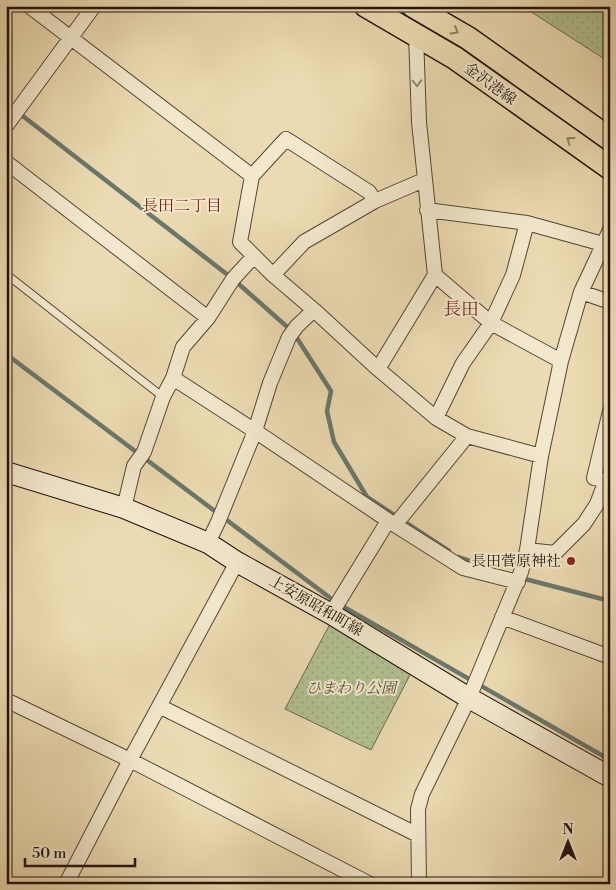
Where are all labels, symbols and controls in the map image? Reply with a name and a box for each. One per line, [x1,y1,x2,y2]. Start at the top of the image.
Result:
one-way arrow [450,24,459,34]
street label: 金沢港線 [460,59,520,109]
one-way arrow [412,79,423,87]
one-way arrow [566,137,576,146]
district label: 長田二丁目 [142,196,222,216]
district label: 長田 [443,298,479,321]
place label: 長田菅原神社 [471,552,561,571]
marker: 長田菅原神社 [565,555,577,567]
street label: 上安原昭和町線 [266,572,366,640]
park label: ひまわり公園 [306,679,399,698]
north arrow [544,818,594,868]
text: N [562,821,574,839]
scale bar [25,835,135,867]
text: 50 m [32,844,66,863]

